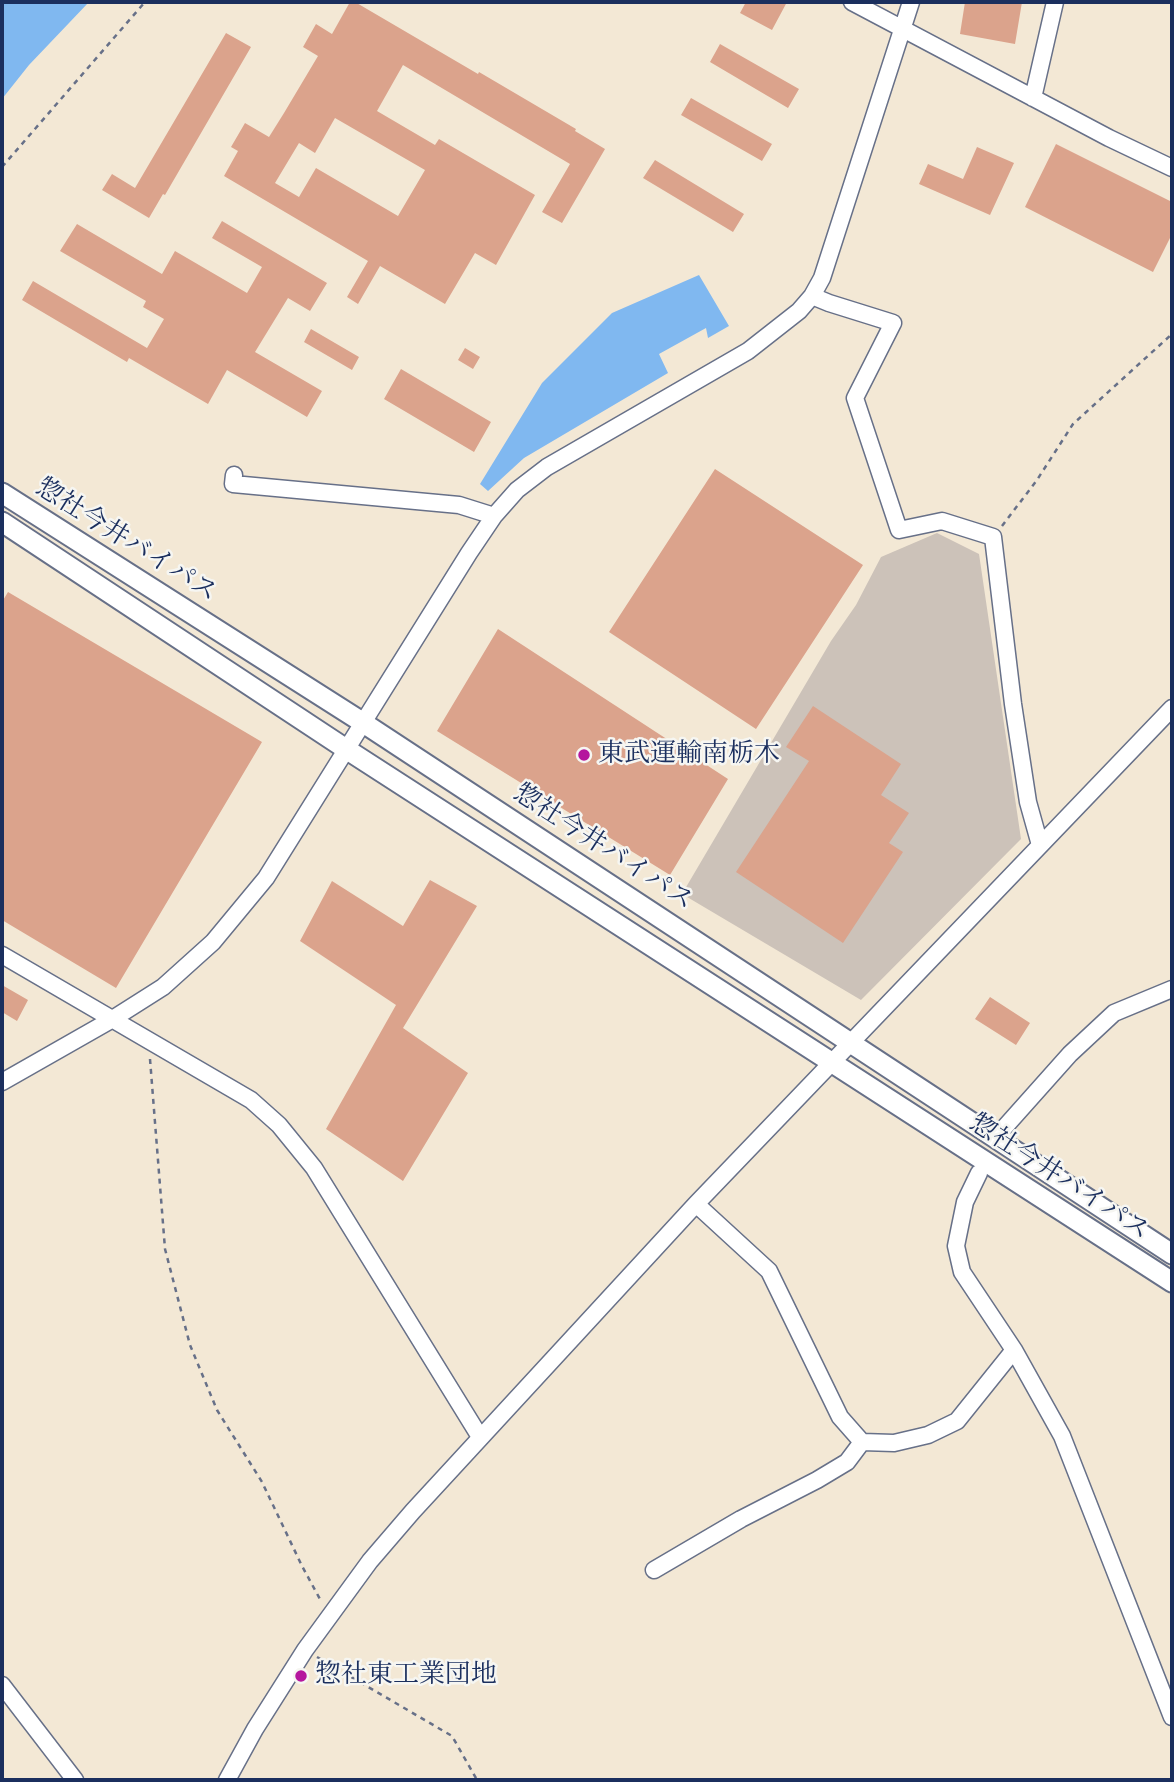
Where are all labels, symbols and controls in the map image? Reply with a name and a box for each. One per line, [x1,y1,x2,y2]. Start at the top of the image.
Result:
street label: 惣社今井バイパス [30,473,222,609]
place label: 東武運輸南栃木 [598,739,780,771]
marker: 東武運輸南栃木 [576,747,592,763]
street label: 惣社今井バイパス [507,778,699,918]
street label: 惣社今井バイパス [963,1108,1155,1248]
place label: 惣社東工業団地 [315,1660,497,1692]
marker: 惣社東工業団地 [293,1668,309,1684]

